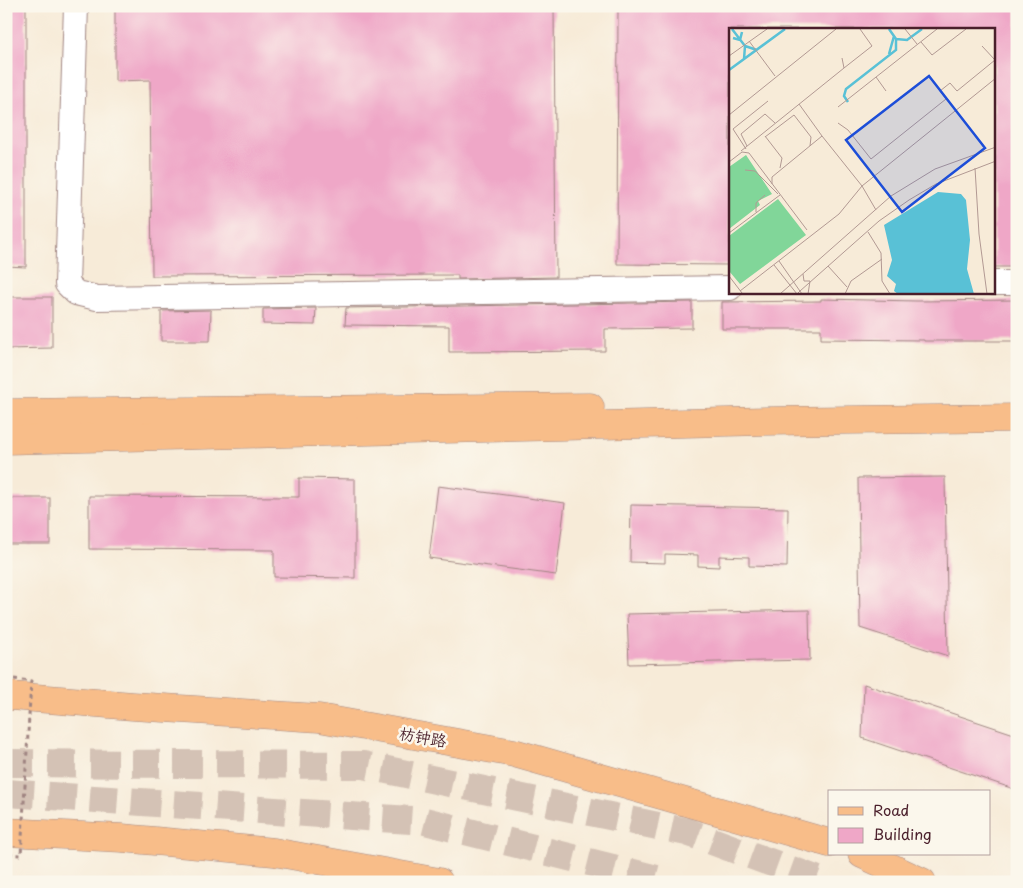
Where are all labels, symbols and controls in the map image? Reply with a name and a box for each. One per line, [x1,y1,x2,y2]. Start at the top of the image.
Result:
inset map [729,28,996,294]
street label: 枋钟路 [397,720,449,752]
legend [828,790,990,856]
text: Road [873,798,909,821]
text: Building [873,822,932,845]

